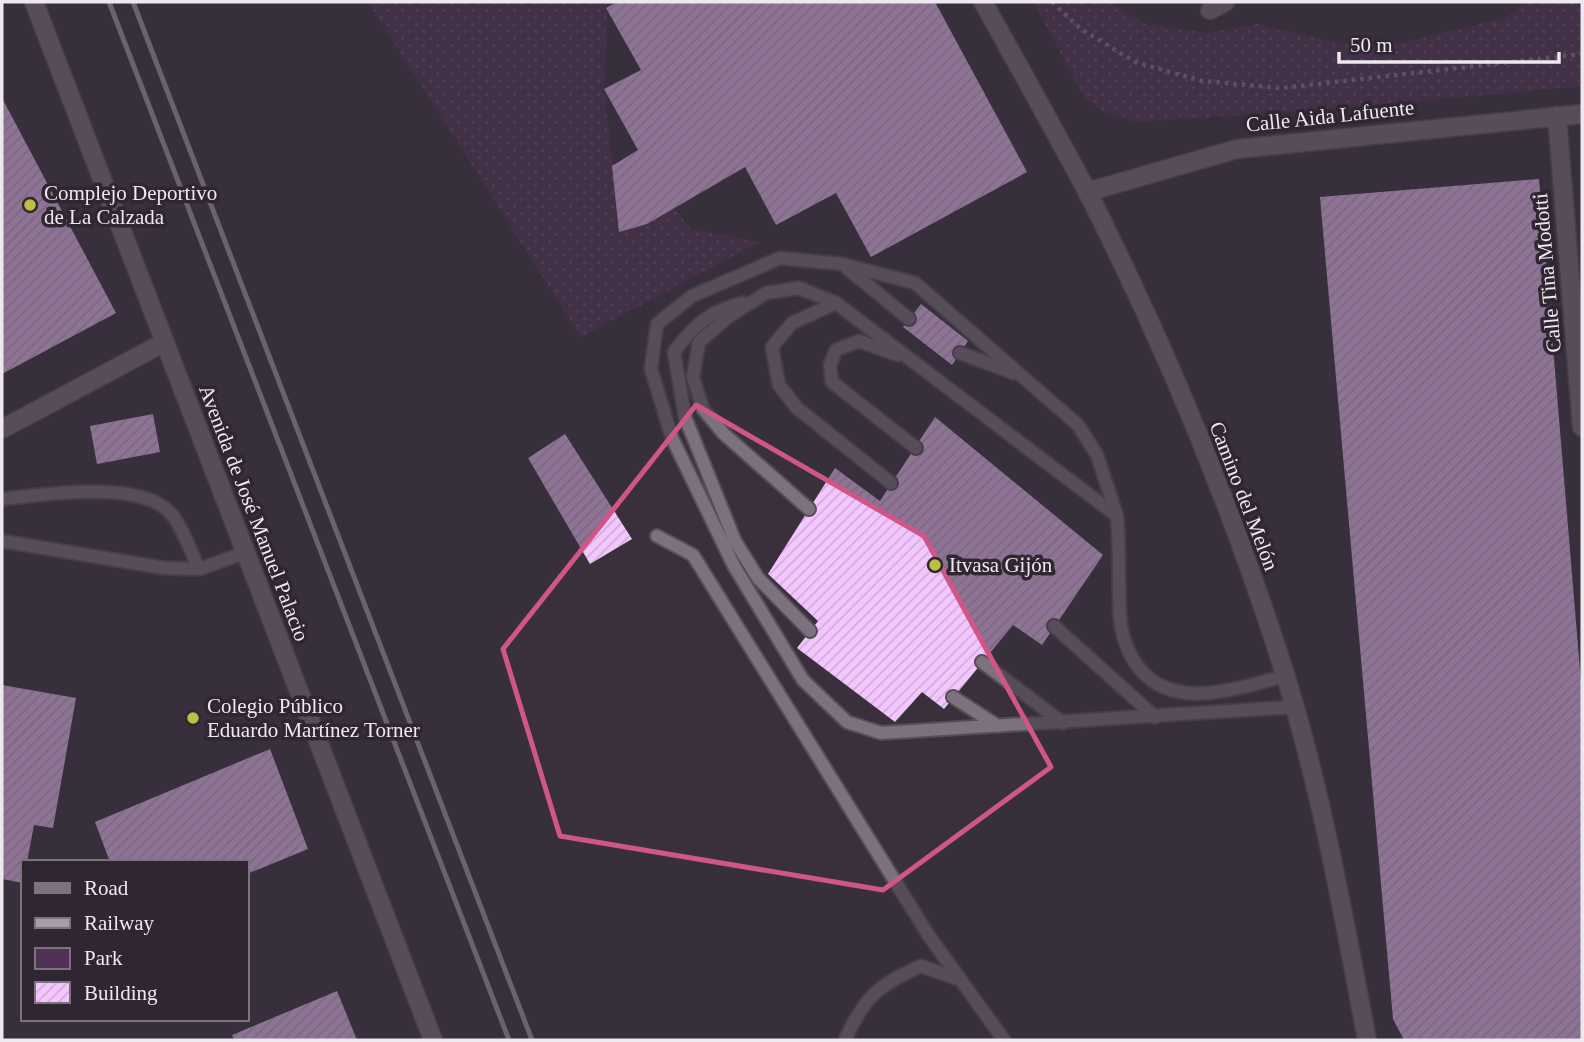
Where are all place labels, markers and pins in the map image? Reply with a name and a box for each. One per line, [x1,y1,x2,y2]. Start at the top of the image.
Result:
place label: Complejo Deportivo de La Calzada [44,181,217,229]
marker: Complejo Deportivo de La Calzada [22,197,38,213]
place label: Itvasa Gijón [949,553,1053,577]
marker: Itvasa Gijón [927,557,943,573]
place label: Colegio Público Eduardo Martínez Torner [207,694,420,742]
marker: Colegio Público Eduardo Martínez Torner [185,710,201,726]

